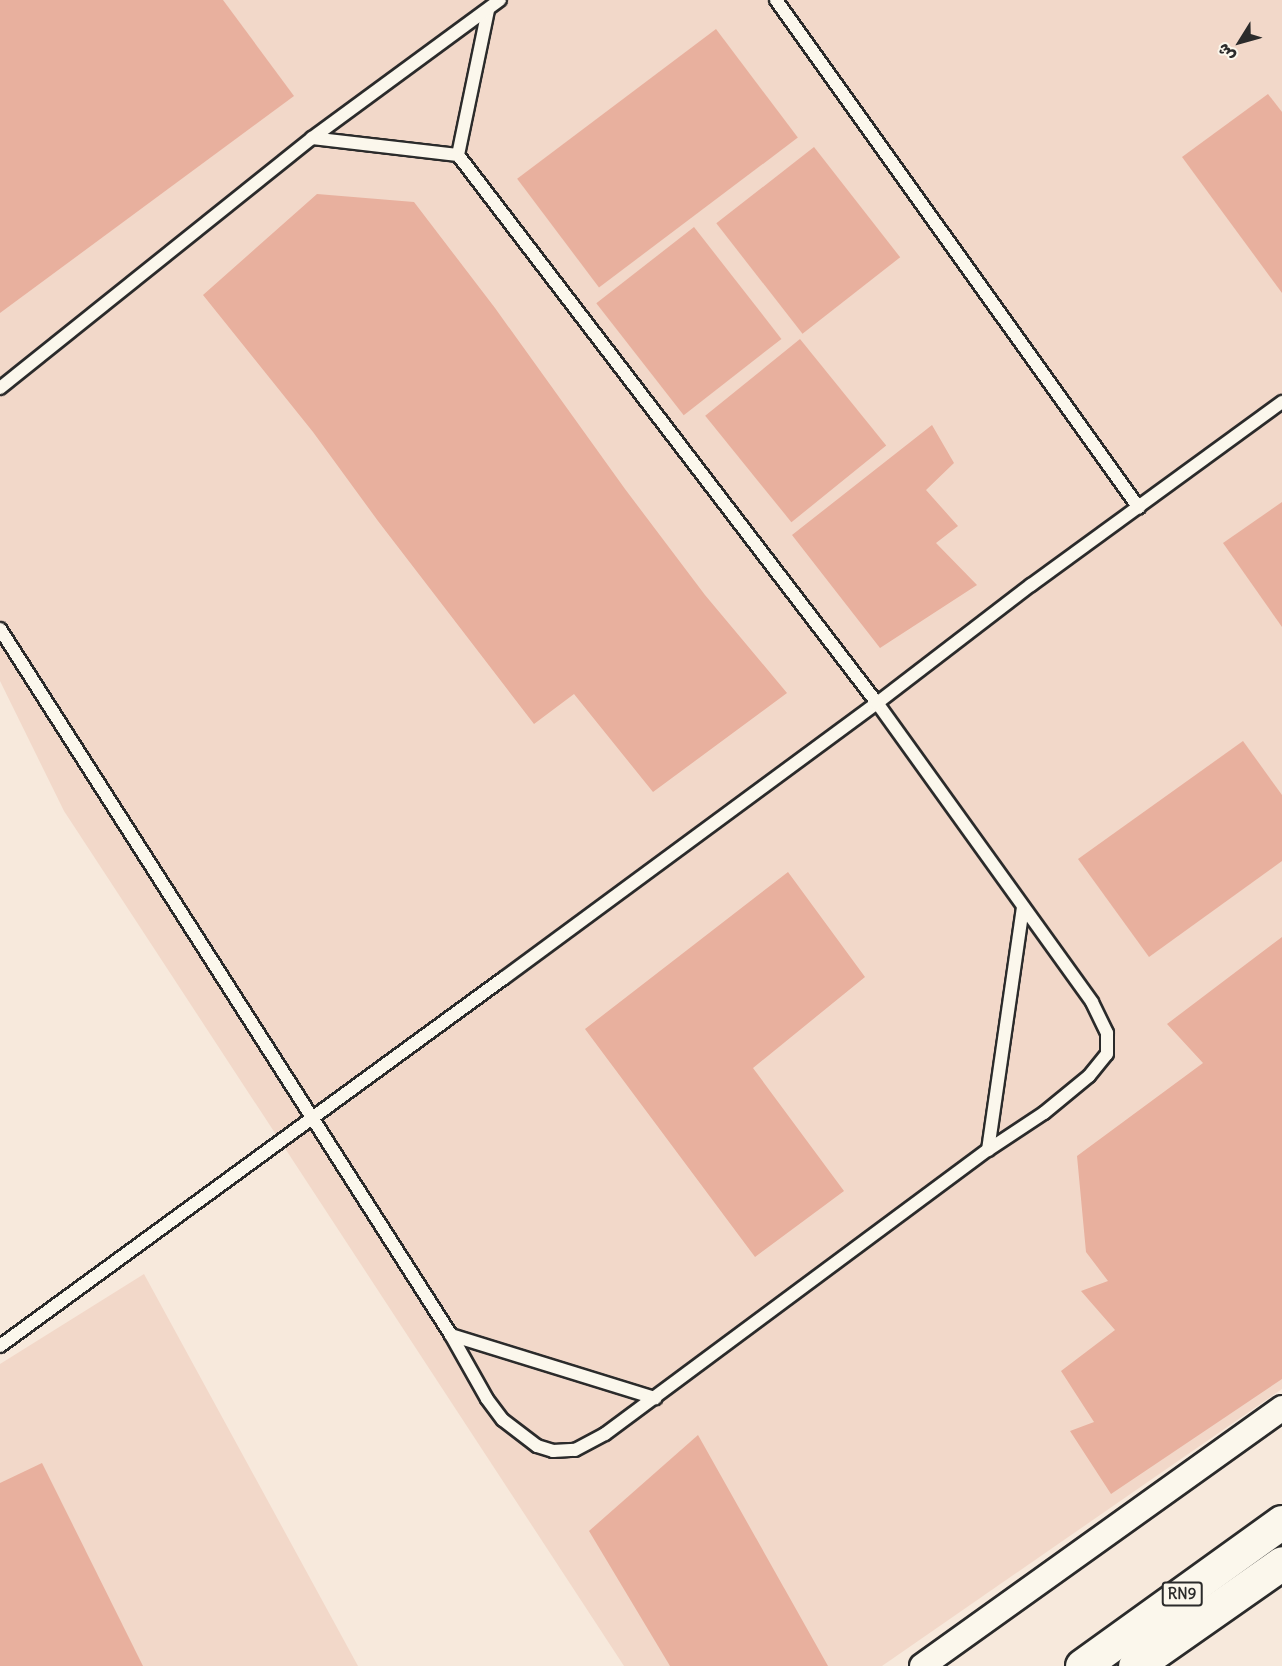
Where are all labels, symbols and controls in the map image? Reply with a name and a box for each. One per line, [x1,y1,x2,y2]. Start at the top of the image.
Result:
north arrow [1210,12,1270,72]
text: ش [1212,40,1239,66]
road number: RN9 [1161,1582,1203,1606]

